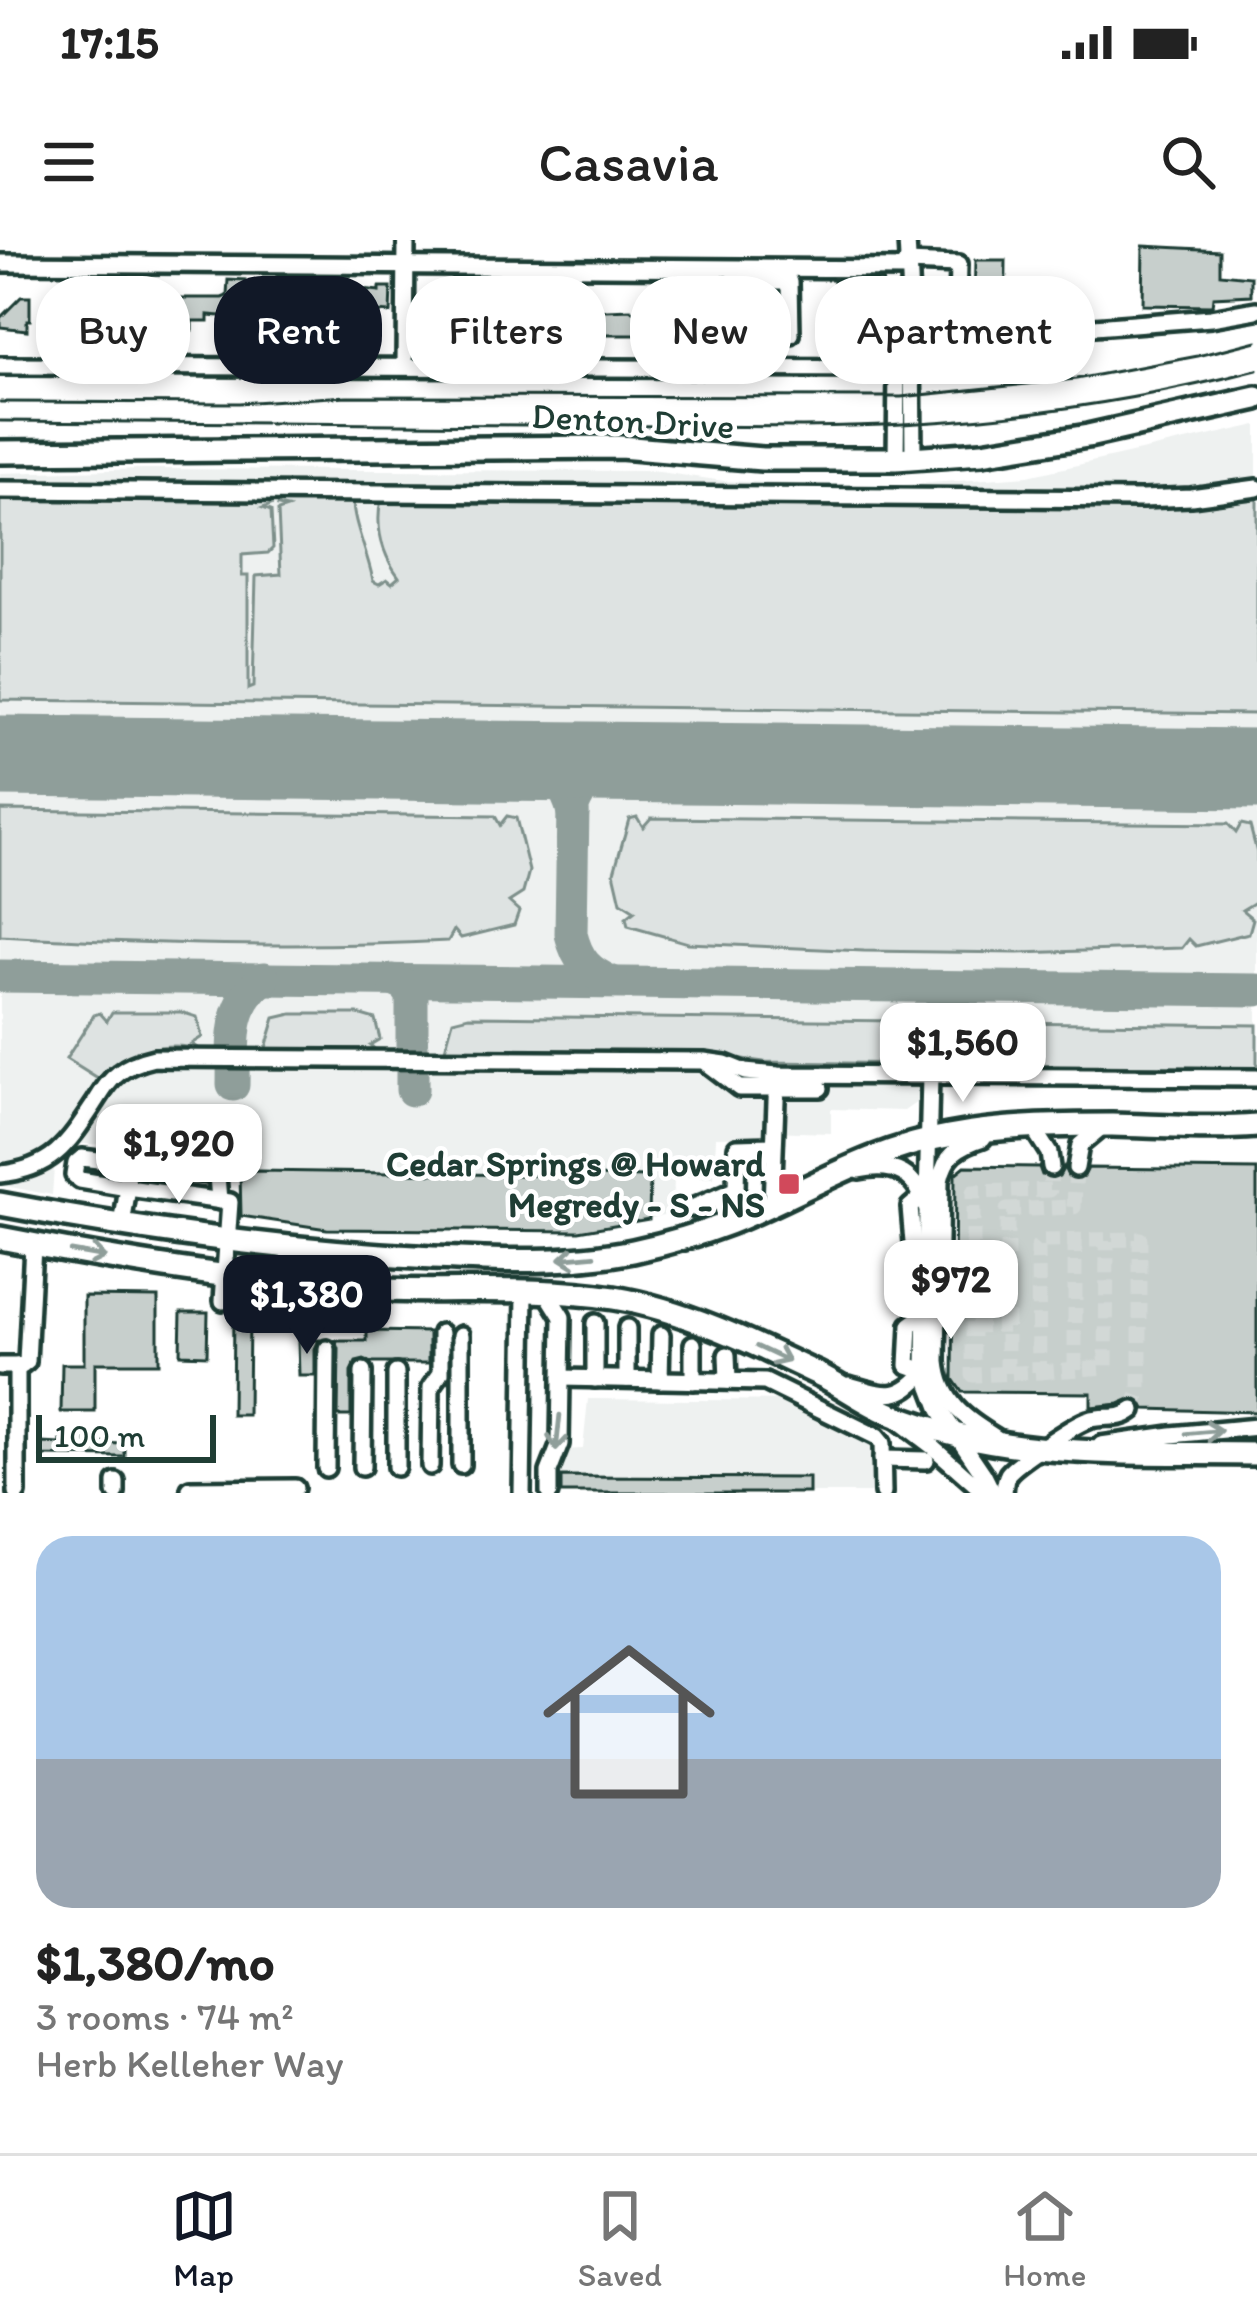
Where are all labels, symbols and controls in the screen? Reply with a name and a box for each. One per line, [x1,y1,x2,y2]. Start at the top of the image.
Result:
text: 17:15 [60,15,159,69]
icon: menu [36,129,102,195]
icon: search [1155,129,1221,195]
text: Casavia [538,130,719,195]
chip: Buy [36,276,190,384]
chip: Rent [214,276,382,384]
chip: Filters [406,276,606,384]
chip: New [630,276,791,384]
chip: Apartment [815,276,1095,384]
street label: Denton Drive [531,394,735,447]
pin: $1,560 [865,1003,1061,1105]
text: $1,560 [907,1018,1019,1065]
pin: $1,920 [81,1104,277,1206]
text: $1,920 [123,1119,235,1166]
place label: Cedar Springs @ Howard Megredy - S - NS [386,1142,765,1226]
marker: Cedar Springs @ Howard Megredy - S - NS [776,1171,802,1197]
pin: $972 [880,1240,1022,1342]
one-way arrow [68,1244,107,1267]
one-way arrow [558,1246,597,1269]
pin: $1,380 [209,1255,405,1357]
text: $972 [911,1255,991,1302]
text: $1,380 [250,1270,364,1317]
one-way arrow [754,1344,790,1366]
scale bar [36,1409,216,1462]
one-way arrow [546,1413,569,1452]
text: 100 m [54,1416,145,1455]
one-way arrow [1184,1420,1223,1443]
icon: home [521,1614,737,1830]
text: $1,380/mo [36,1932,275,1993]
text: 3 rooms · 74 m² [36,1993,294,2040]
text: Herb Kelleher Way [36,2040,344,2087]
tab: Map [171,2183,237,2294]
tab: Saved [578,2183,662,2294]
tab: Home [1003,2183,1086,2294]

